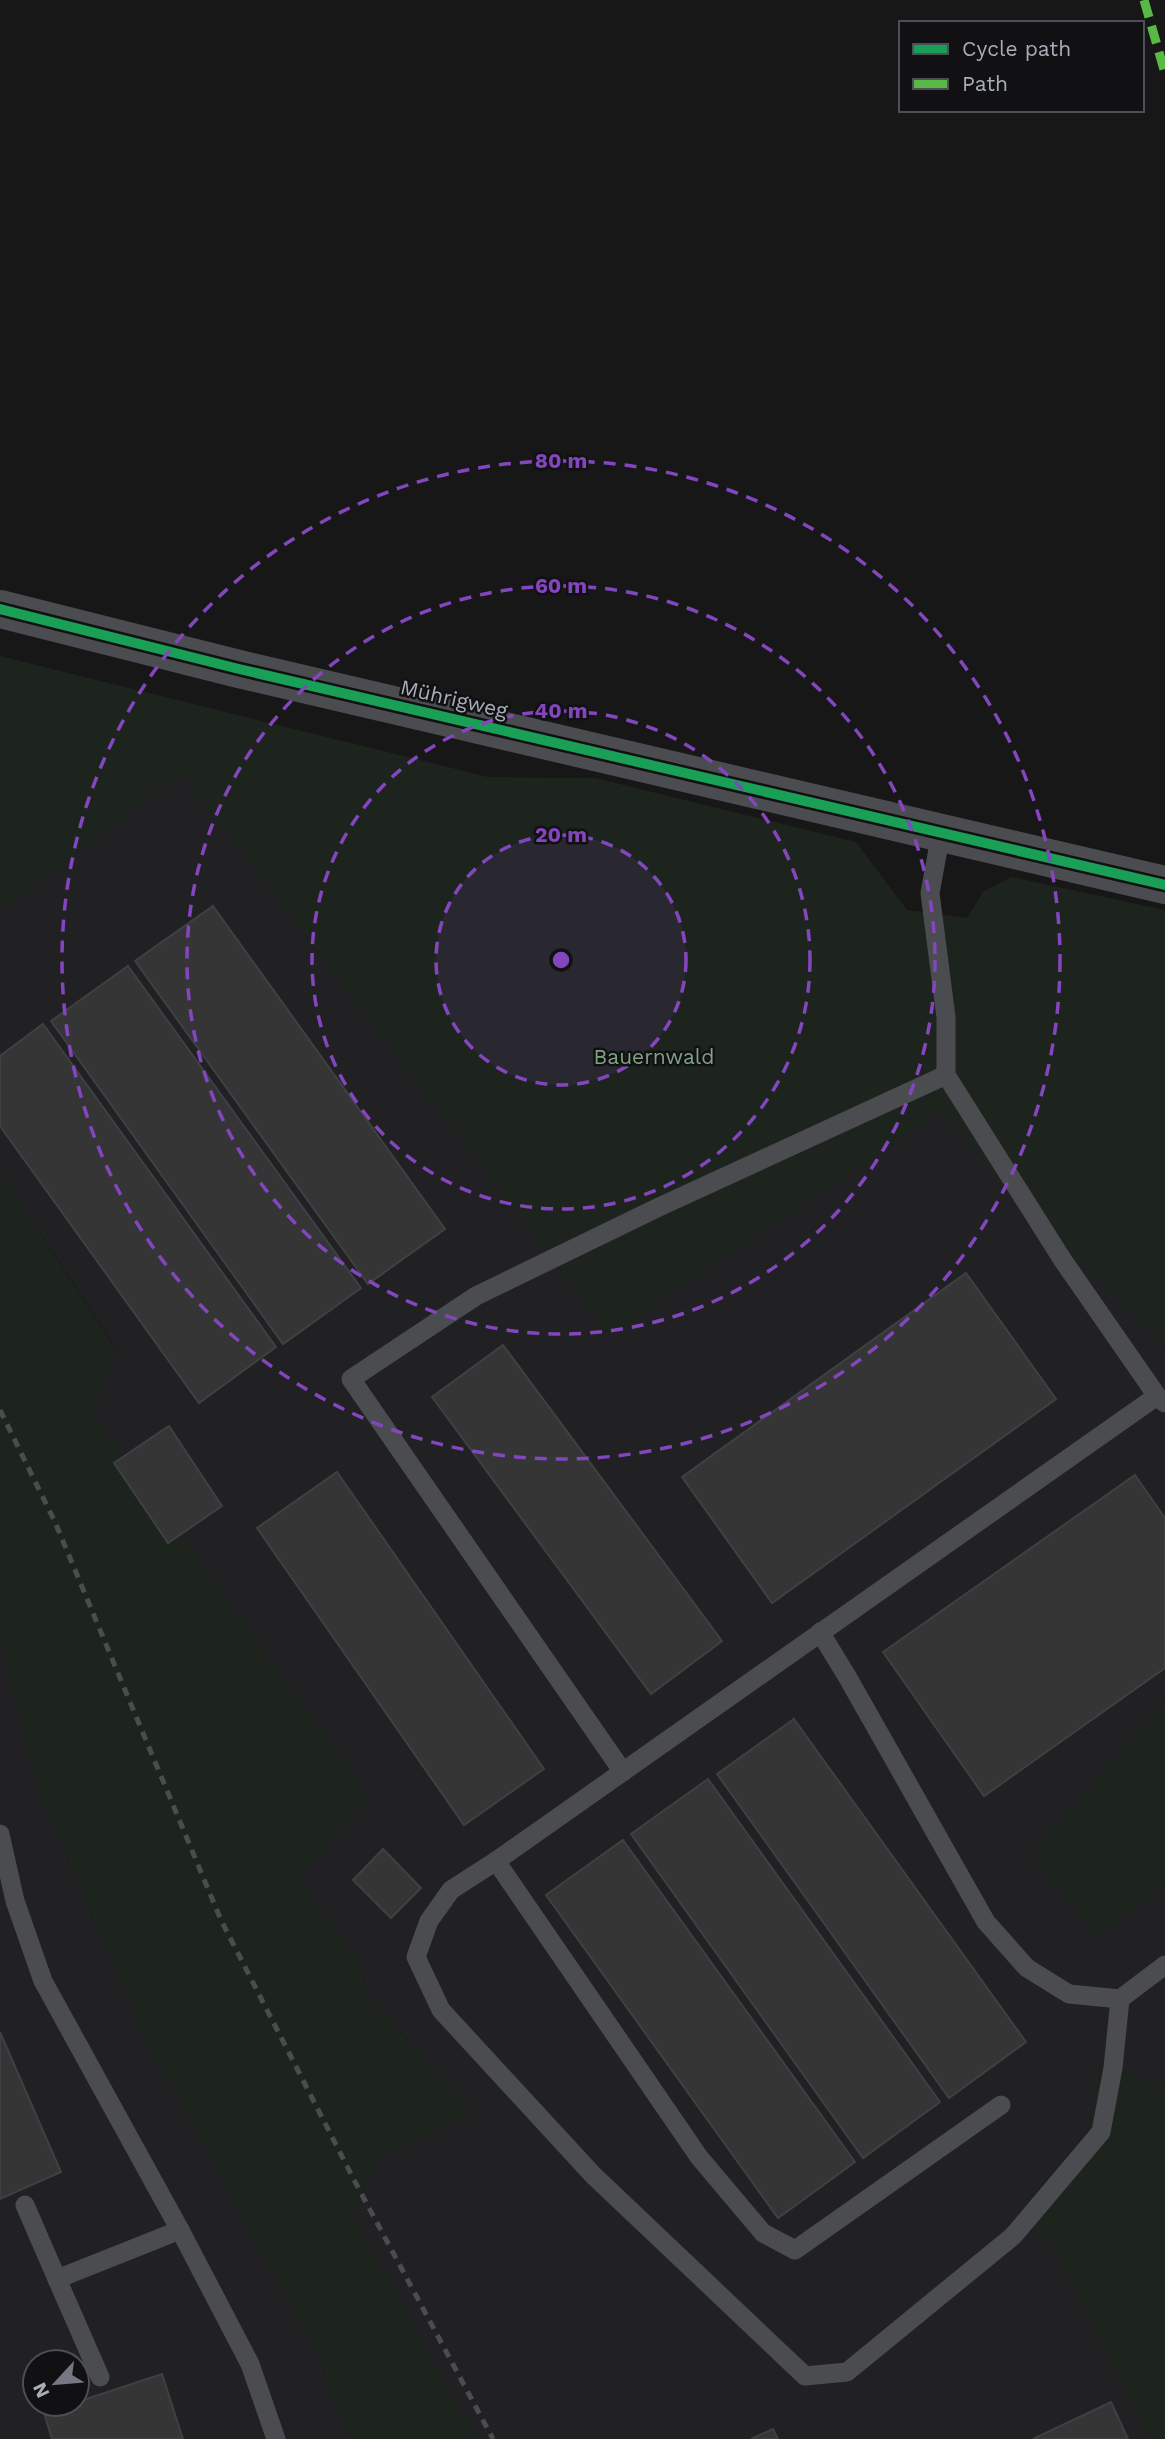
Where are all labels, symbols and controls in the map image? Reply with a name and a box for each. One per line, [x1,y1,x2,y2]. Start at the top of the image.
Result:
legend [899,21,1144,112]
text: Cycle path [962,36,1071,61]
text: Path [962,71,1008,96]
text: 80 m [535,448,587,473]
text: 60 m [535,573,587,598]
street label: Mührigweg [398,674,511,723]
text: 40 m [535,698,587,723]
text: 20 m [535,822,587,847]
centre of rings [549,948,573,972]
park label: Bauernwald [594,1044,714,1069]
north arrow [21,2348,91,2418]
text: N [28,2379,55,2402]

